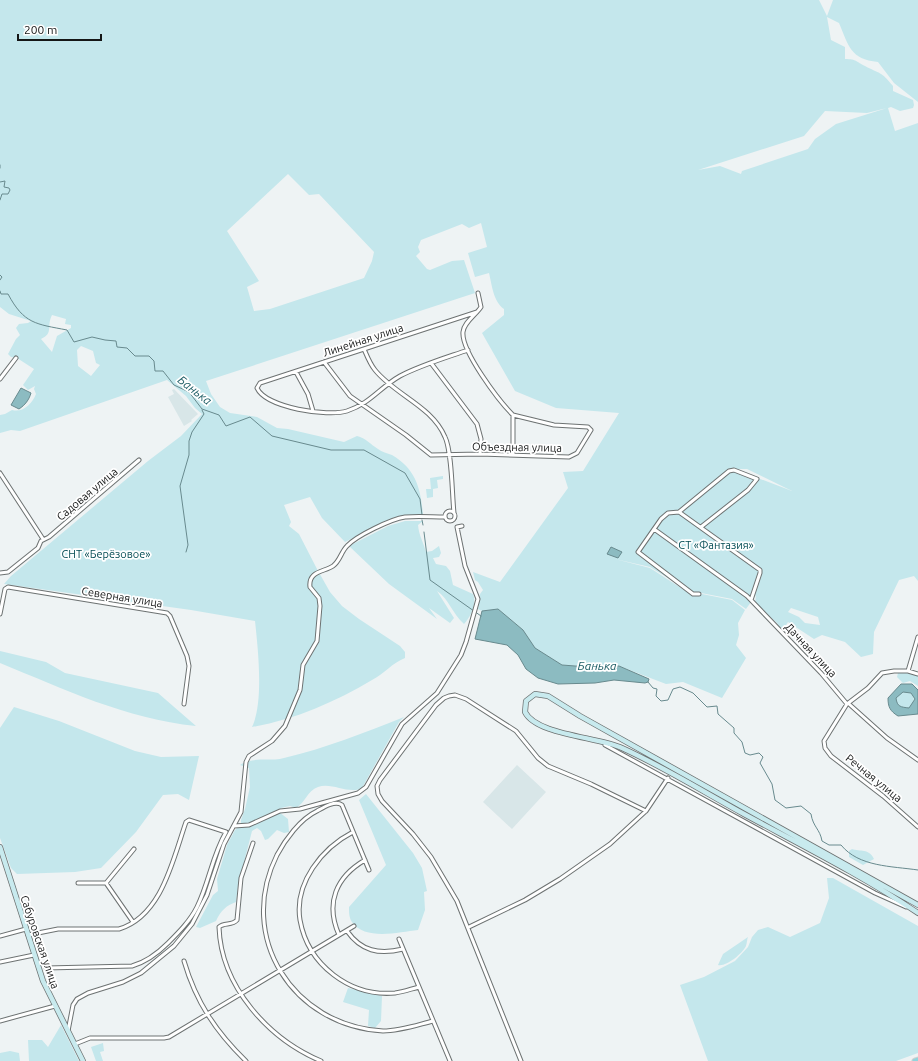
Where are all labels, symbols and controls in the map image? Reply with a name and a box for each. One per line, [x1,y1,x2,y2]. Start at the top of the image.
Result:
scale bar [18,16,101,42]
text: 200 m [24,23,57,36]
street label: Линейная улица [321,321,405,359]
water label: Банька [176,373,215,407]
street label: Объездная улица [472,440,562,454]
street label: Садовая улица [54,465,120,523]
park label: СТ «Фантазия» [678,539,754,551]
park label: СНТ «Берёзовое» [61,548,151,560]
street label: Северная улица [81,585,163,609]
street label: Дачная улица [783,620,839,680]
water label: Банька [577,659,617,672]
street label: Речная улица [843,752,905,804]
street label: Сабуровская улица [18,894,62,990]

